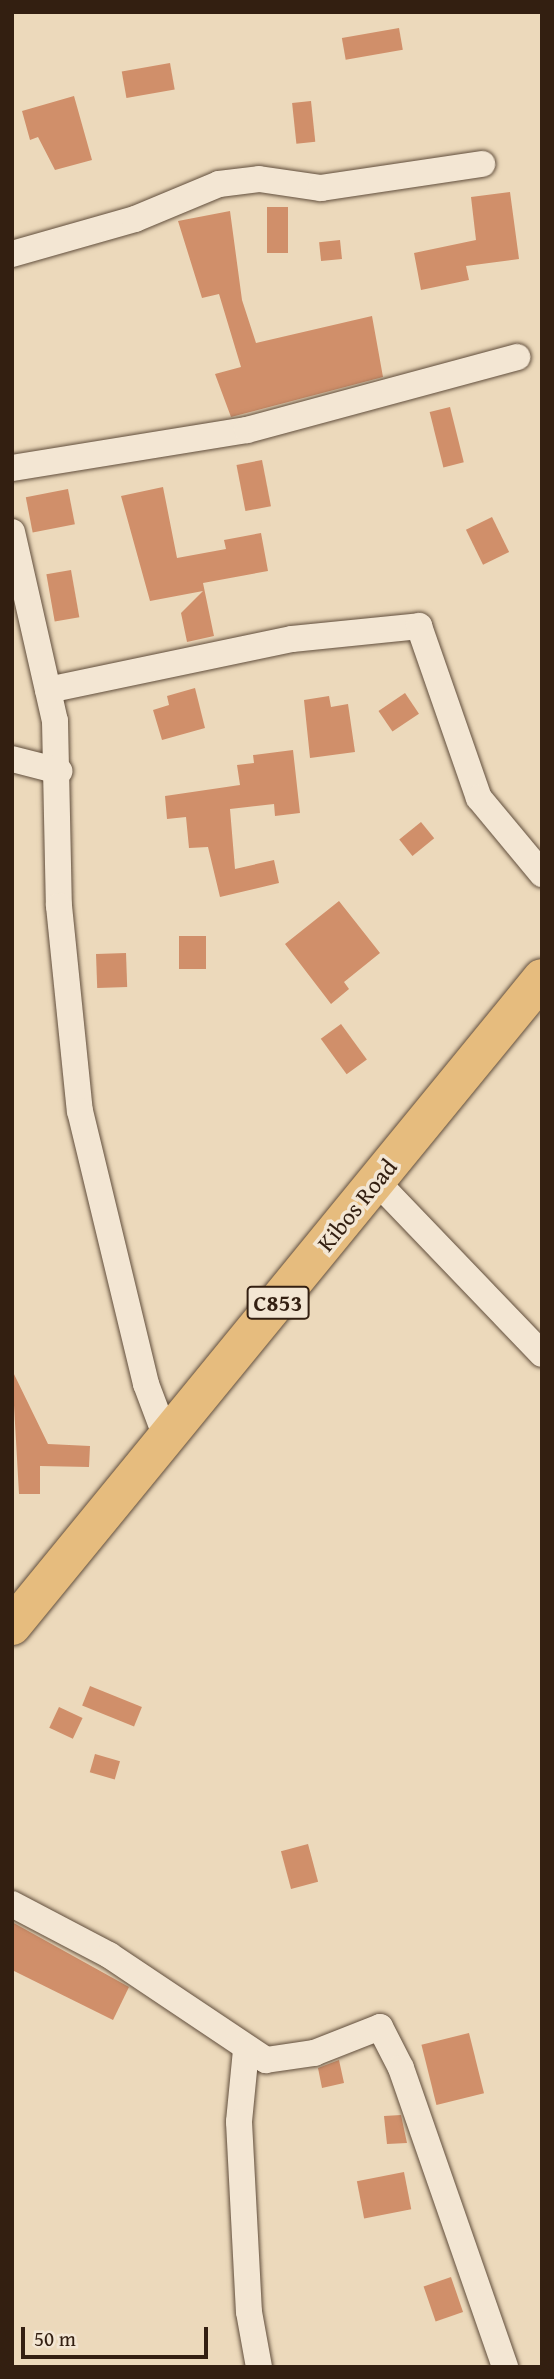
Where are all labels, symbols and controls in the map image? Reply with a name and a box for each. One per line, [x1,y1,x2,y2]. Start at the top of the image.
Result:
street label: Kibos Road [311,1153,403,1257]
road number: C853 [246,1284,310,1322]
scale bar [24,2312,212,2356]
text: 50 m [34,2323,76,2354]

